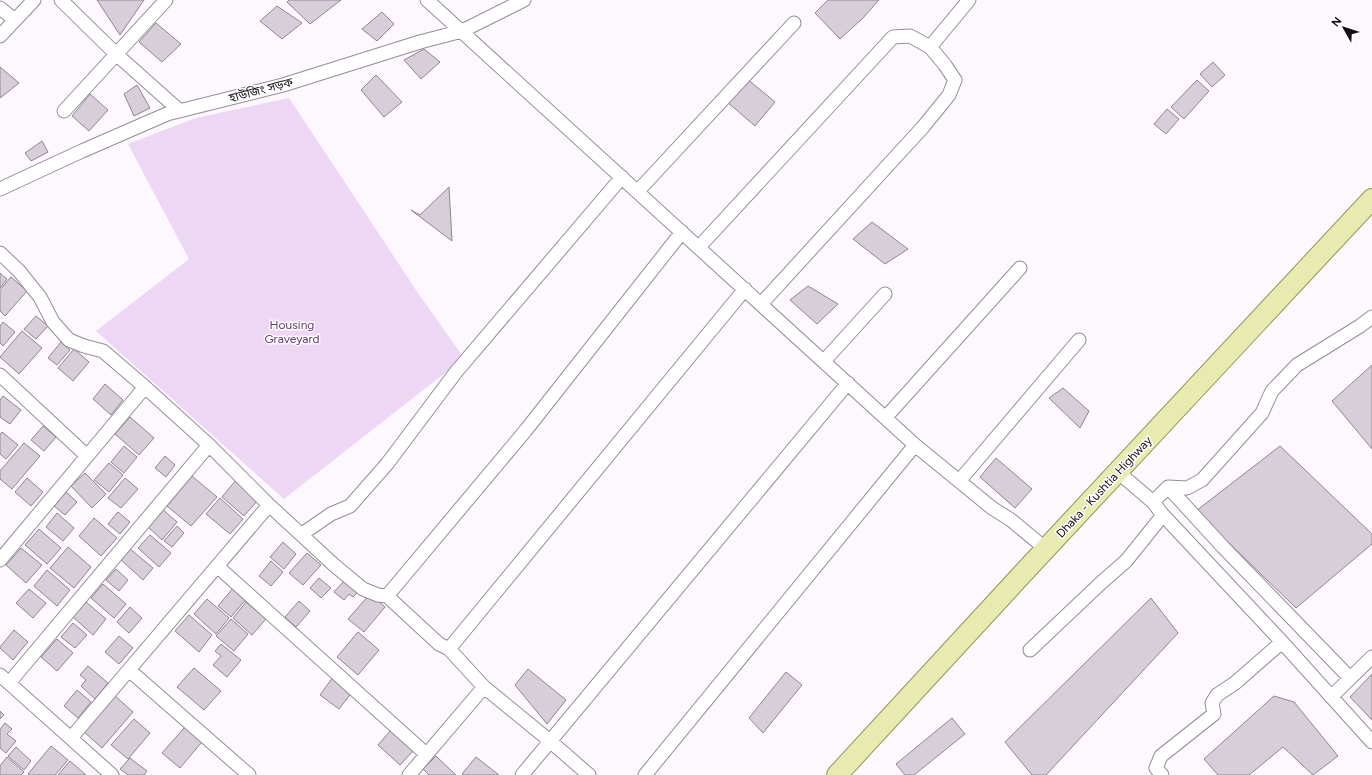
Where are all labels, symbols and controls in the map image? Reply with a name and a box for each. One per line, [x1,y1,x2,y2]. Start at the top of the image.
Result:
north arrow [1324,8,1364,48]
text: N [1329,15,1344,29]
street label: হাউজিং সড়ক [226,74,295,106]
park label: Housing Graveyard [264,318,320,346]
street label: Dhaka - Kushtia Highway [1053,433,1155,541]

